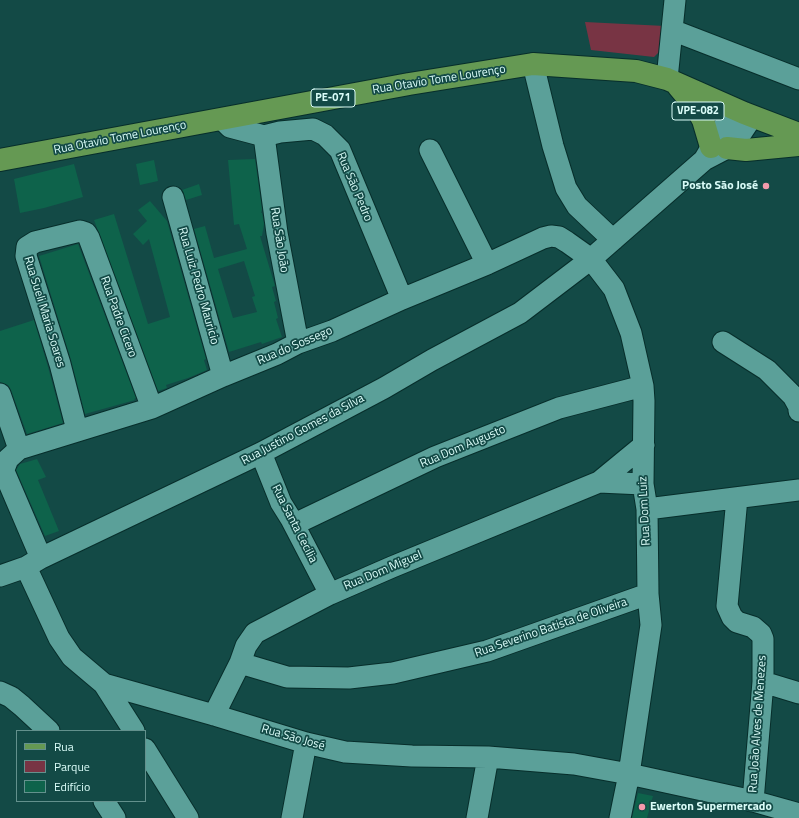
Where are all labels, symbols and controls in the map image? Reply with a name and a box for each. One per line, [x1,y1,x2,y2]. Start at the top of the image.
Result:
street label: Rua Otavio Tome Lourenço [371,62,507,98]
road number: PE-071 [311,89,355,107]
road number: VPE-082 [672,102,724,120]
street label: Rua Otavio Tome Lourenço [53,118,187,158]
street label: Rua São Pedro [333,150,375,224]
place label: Posto São José [682,179,758,193]
marker: Posto São José [761,181,771,191]
street label: Rua São João [267,206,291,274]
street label: Rua Luiz Pedro Mauricio [174,226,222,346]
street label: Rua Sueli Maria Soares [20,255,68,369]
street label: Rua Padre Cicero [97,274,139,360]
street label: Rua do Sossego [255,324,335,368]
street label: Rua Justino Gomes da Silva [239,392,367,468]
street label: Rua Dom Augusto [418,423,508,471]
street label: Rua Dom Luiz [636,476,654,546]
street label: Rua Santa Cecilia [268,482,320,566]
street label: Rua Dom Miguel [342,548,424,594]
street label: Rua Severino Batista de Oliveira [473,595,629,661]
street label: Rua João Alves de Menezes [746,655,770,793]
street label: Rua São José [260,722,326,754]
legend [16,730,146,802]
text: Rua [54,737,74,756]
text: Parque [54,757,90,776]
text: Edifício [54,777,90,796]
place label: Ewerton Supermercado [650,800,772,814]
marker: Ewerton Supermercado [637,802,647,812]

